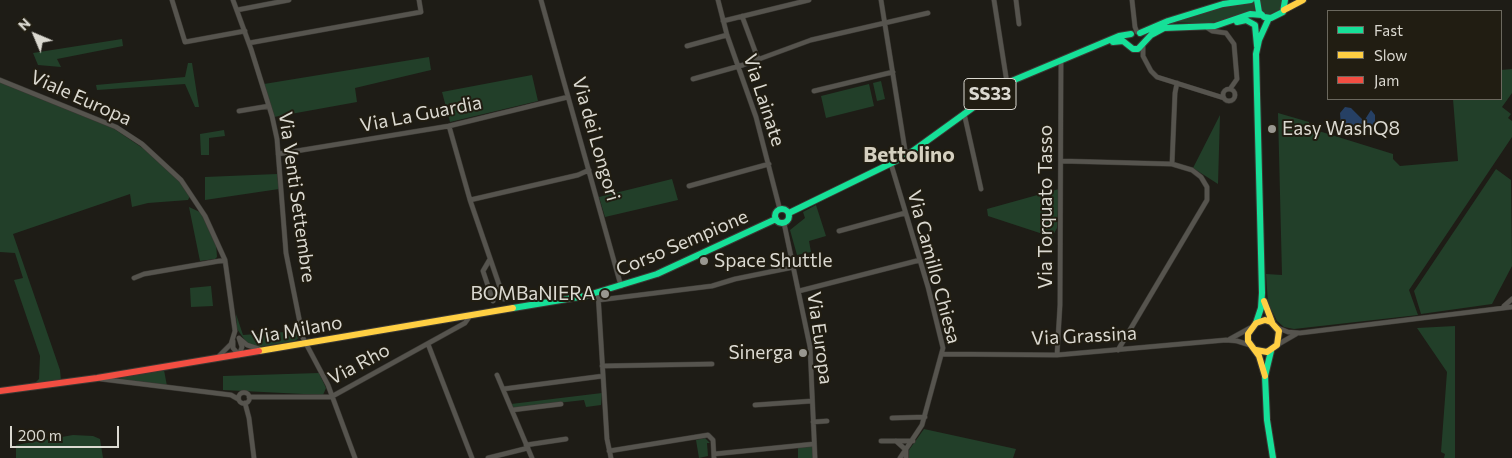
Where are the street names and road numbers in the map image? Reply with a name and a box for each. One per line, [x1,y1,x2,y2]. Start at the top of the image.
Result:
street label: Via Lainate [738,51,790,149]
street label: Viale Europa [27,66,135,130]
street label: Via dei Longori [567,74,625,204]
road number: SS33 [964,78,1016,110]
street label: Via La Guardia [358,91,484,137]
street label: Via Venti Settembre [274,110,320,284]
street label: Via Torquato Tasso [1035,125,1057,289]
street label: Via Camillo Chiesa [903,188,965,346]
street label: Corso Sempione [612,205,752,281]
street label: Via Europa [802,290,838,386]
street label: Via Milano [250,311,344,349]
street label: Via Grassina [1031,322,1137,350]
street label: Via Rho [324,338,394,390]

